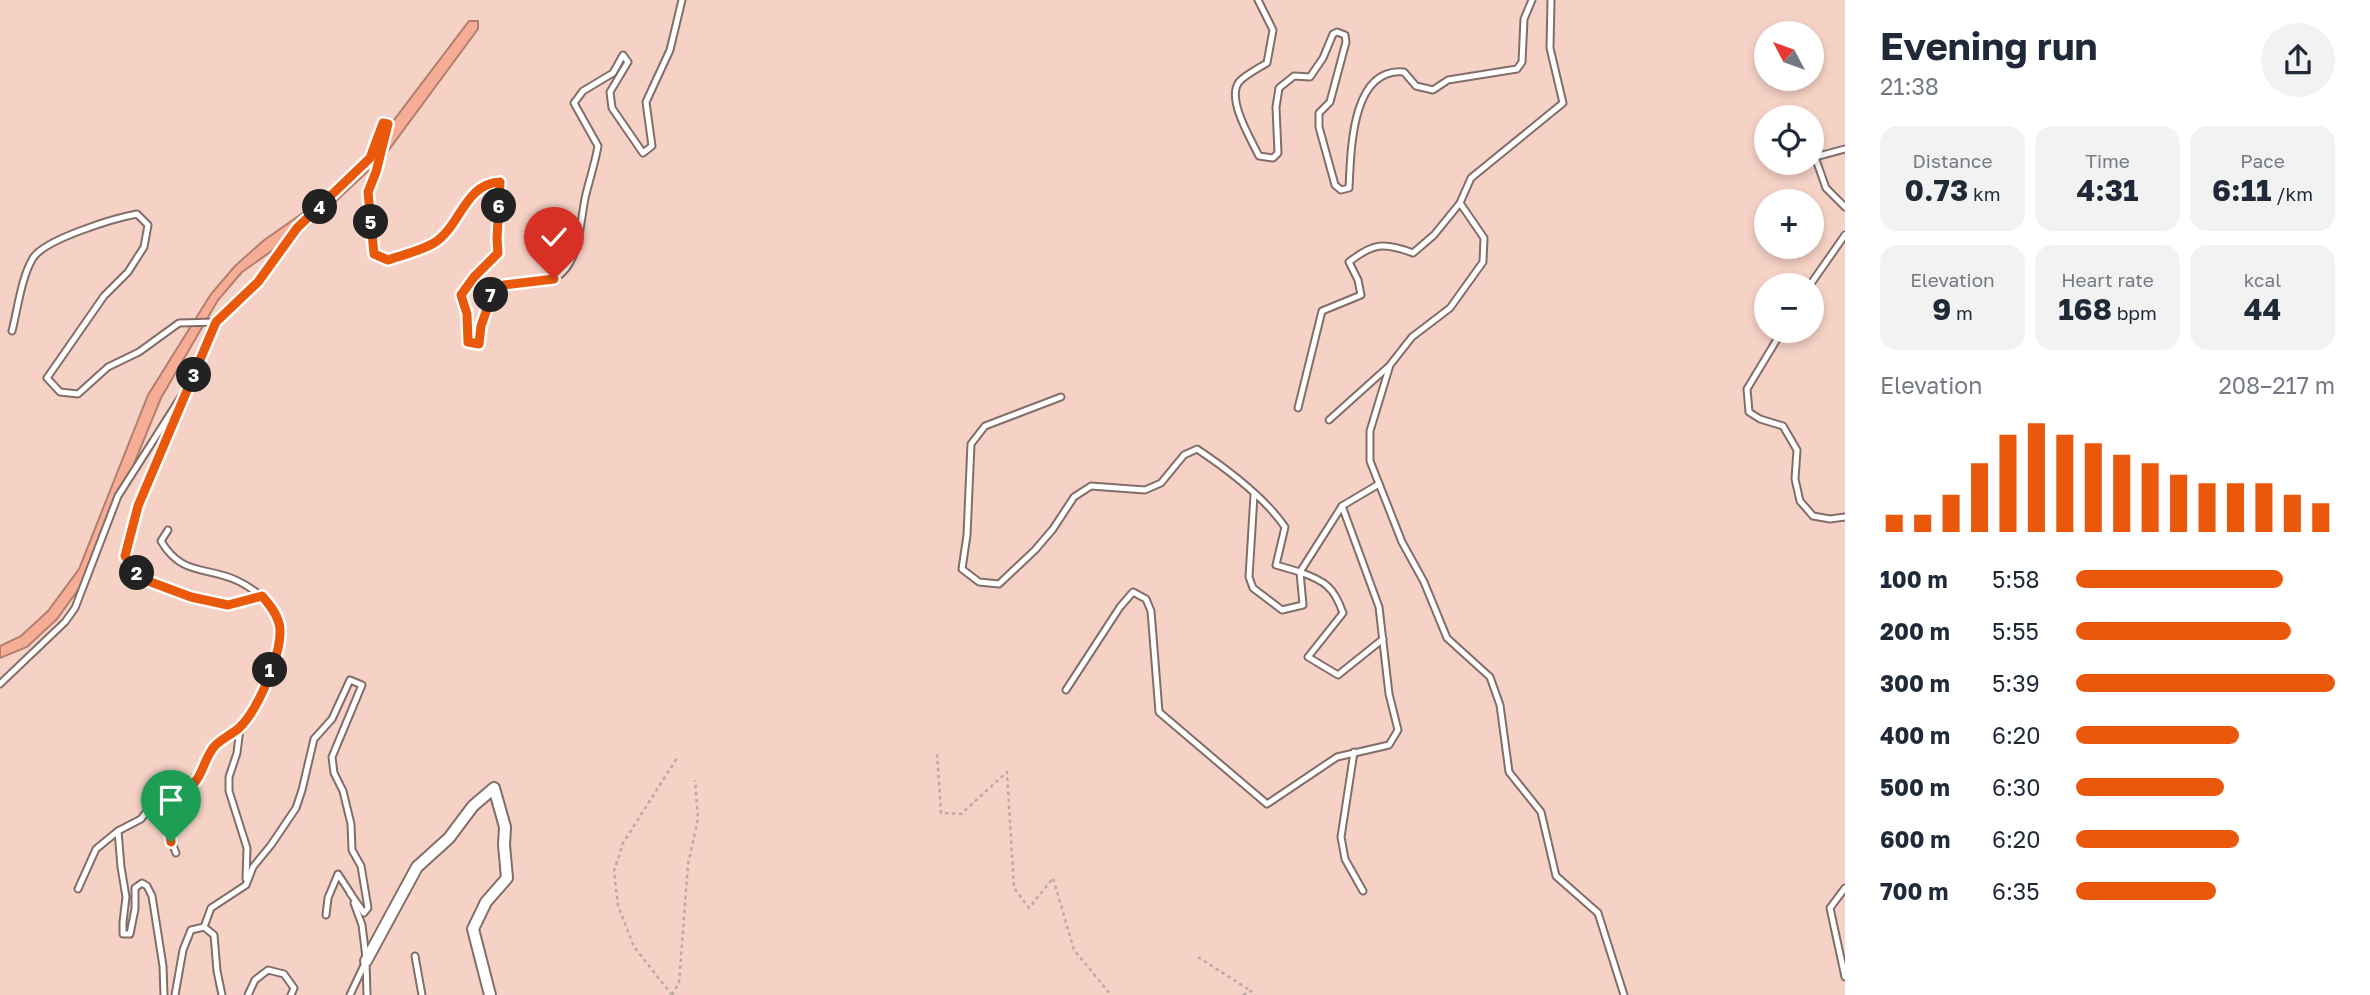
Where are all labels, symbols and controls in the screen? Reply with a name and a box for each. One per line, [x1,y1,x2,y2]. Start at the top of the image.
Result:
north arrow [1754,21,1824,91]
map controls [1754,21,1824,343]
text: Evening run [1880,23,2098,68]
button: share [2261,23,2335,97]
text: 21:38 [1880,72,1939,100]
button: locate [1754,105,1824,175]
text: Distance [1913,149,1992,172]
text: Time [2085,149,2130,172]
text: Pace [2240,149,2285,172]
text: 0.73 [1904,172,1968,208]
text: 4:31 [2076,172,2139,208]
text: 6:11 [2212,172,2272,208]
text: km [1968,182,2001,205]
text: /km [2272,182,2313,205]
pin: 6 [482,188,516,224]
button: + [1754,189,1824,259]
pin: 4 [302,190,338,224]
text: 6 [492,194,505,217]
text: 4 [314,195,325,218]
pin: 5 [354,204,388,240]
pin [524,207,584,279]
text: 5 [365,210,376,233]
icon: check [535,218,573,256]
text: Elevation [1910,268,1995,291]
text: Heart rate [2061,268,2154,291]
text: kcal [2244,268,2281,291]
button: − [1754,273,1824,343]
pin: 7 [474,278,508,312]
text: 7 [485,283,496,306]
text: 9 [1932,291,1951,327]
text: 168 [2058,291,2112,327]
text: 44 [2244,291,2281,327]
text: m [1951,301,1973,324]
text: bpm [2112,301,2157,324]
pin: 3 [176,358,212,392]
text: 3 [188,363,199,386]
text: Elevation [1880,371,1982,399]
text: 208–217 m [2218,371,2335,399]
pin: 2 [120,556,154,590]
text: 2 [131,561,142,584]
text: 100 m [1880,565,1948,593]
text: 5:58 [1992,565,2040,593]
text: 200 m [1880,617,1950,645]
text: 5:55 [1992,617,2039,645]
pin: 1 [252,652,288,688]
text: 1 [265,658,274,681]
text: 300 m [1880,669,1950,697]
text: 5:39 [1992,669,2040,697]
text: 400 m [1880,721,1950,749]
text: 6:20 [1992,721,2040,749]
pin [141,770,201,842]
text: 500 m [1880,773,1950,801]
text: 6:30 [1992,773,2041,801]
icon: arrive [152,781,190,819]
text: 600 m [1880,825,1950,853]
text: 6:20 [1992,825,2040,853]
text: 700 m [1880,877,1948,905]
text: 6:35 [1992,877,2040,905]

